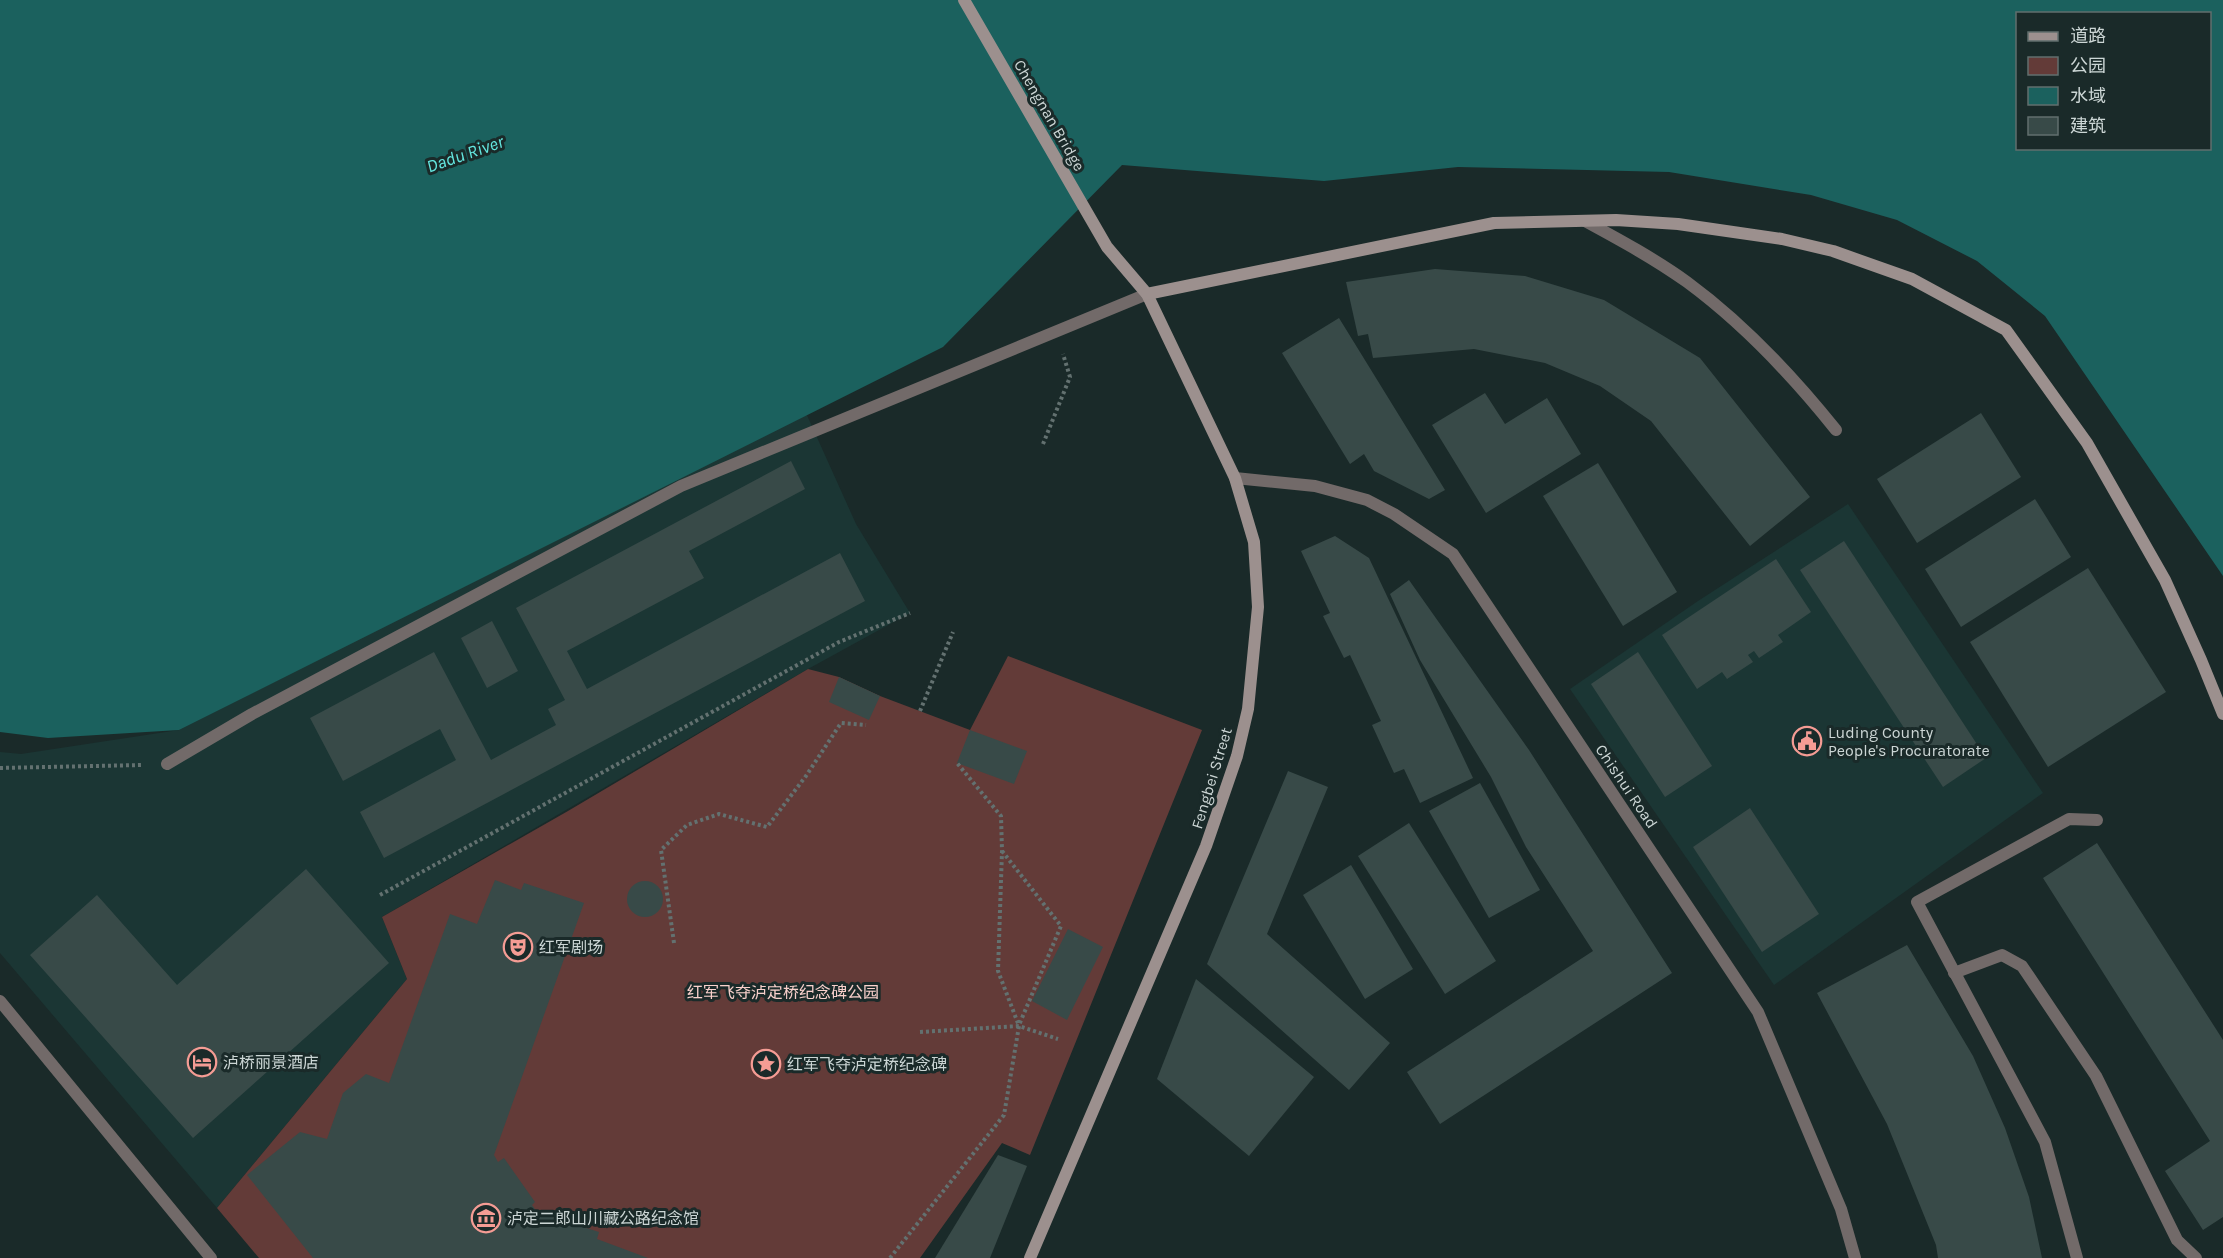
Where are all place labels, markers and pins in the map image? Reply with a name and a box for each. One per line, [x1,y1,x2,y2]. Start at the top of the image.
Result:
place label: Luding County People's Procuratorate [1828,723,1990,760]
public building icon: Luding County People's Procuratorate [1791,725,1823,757]
theatre icon: 红军剧场 [502,931,534,963]
place label: 红军剧场 [539,938,603,957]
hotel icon: 泸桥丽景酒店 [186,1046,218,1078]
place icon: 红军飞夺泸定桥纪念碑 [750,1048,782,1080]
place label: 泸桥丽景酒店 [223,1053,319,1072]
place label: 红军飞夺泸定桥纪念碑 [787,1055,947,1074]
museum icon: 泸定二郎山川藏公路纪念馆 [470,1202,502,1234]
place label: 泸定二郎山川藏公路纪念馆 [507,1209,699,1228]

